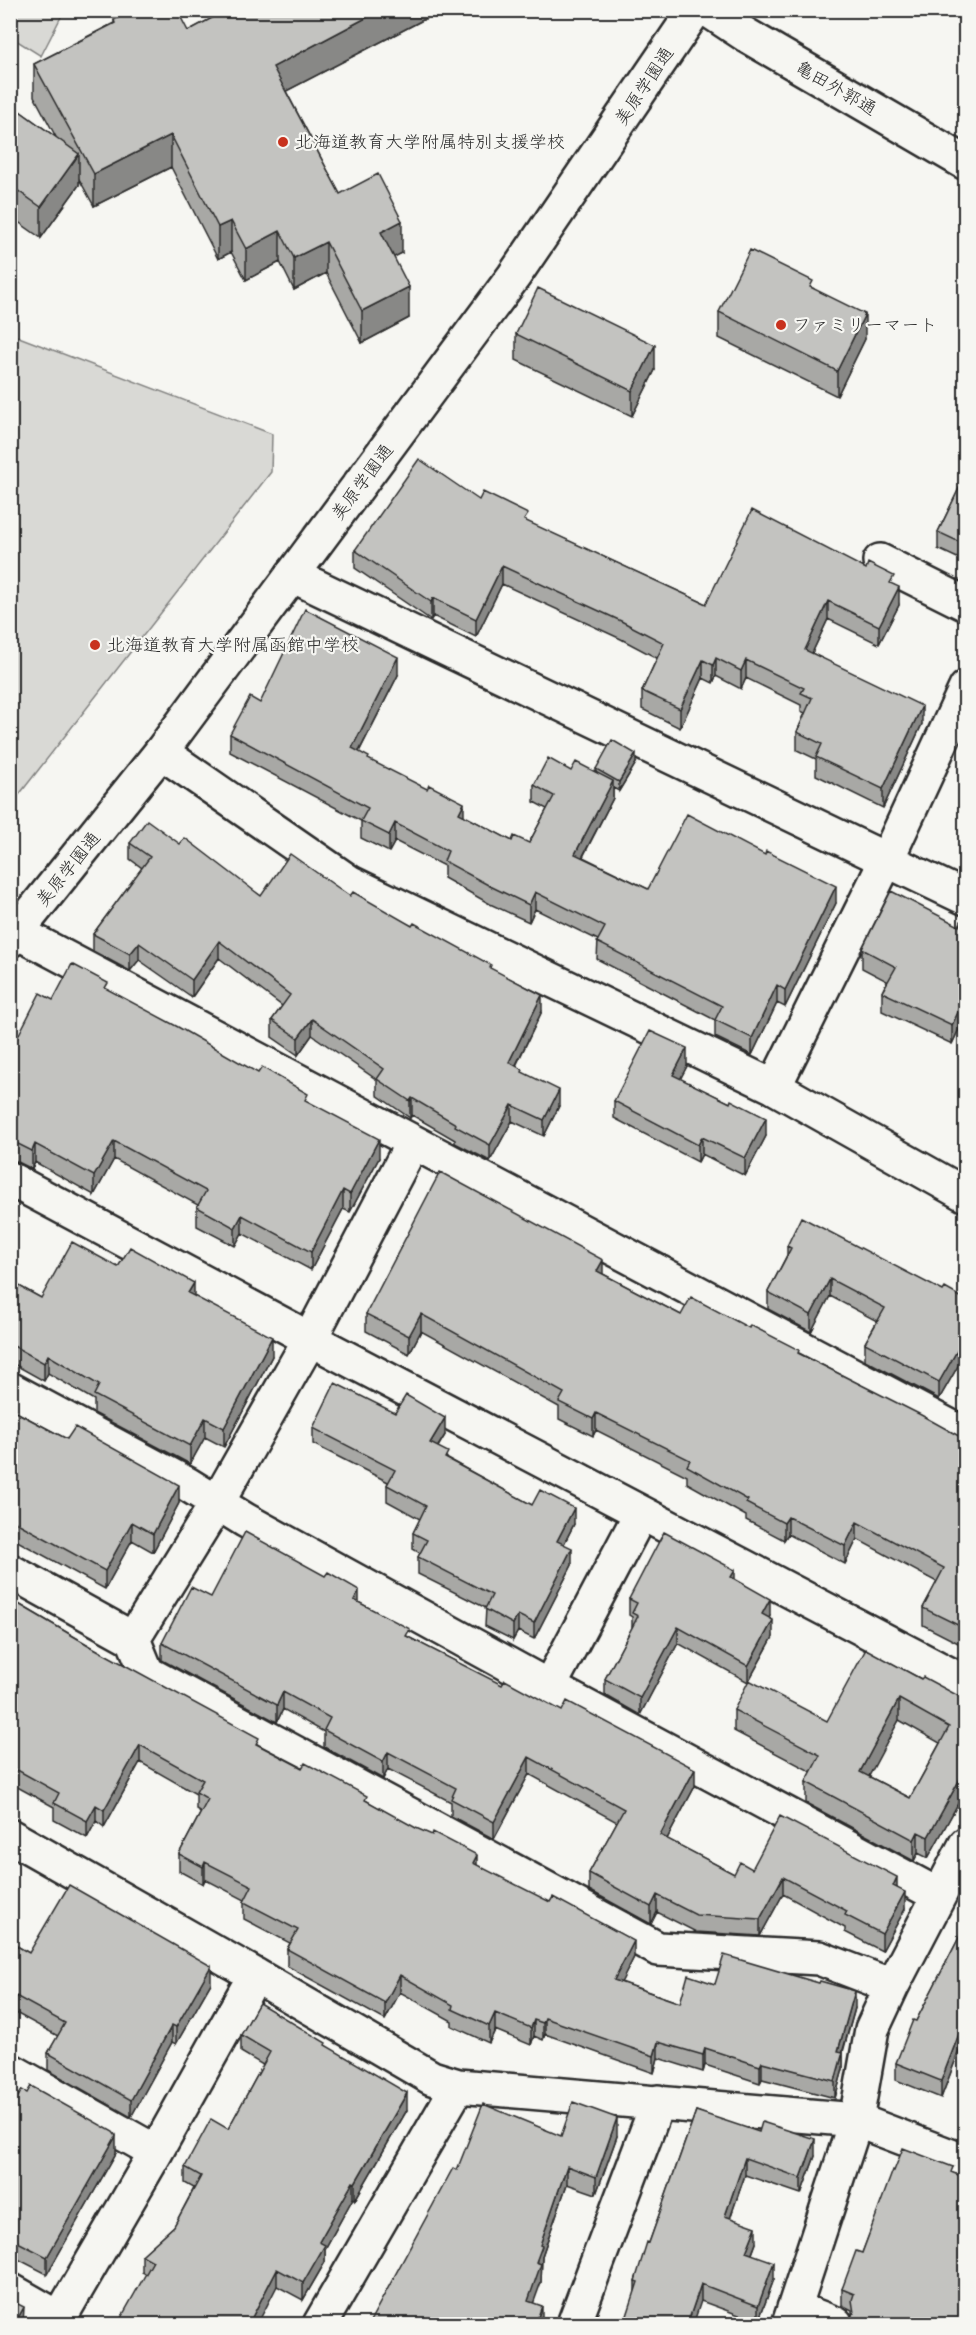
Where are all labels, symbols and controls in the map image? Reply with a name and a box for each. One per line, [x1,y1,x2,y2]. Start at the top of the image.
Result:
street label: 美原学園通 [606,40,682,132]
street label: 亀田外郭通 [789,52,883,124]
place label: 北海道教育大学附属特別支援学校 [295,126,565,158]
marker: 北海道教育大学附属特別支援学校 [276,135,290,149]
place label: ファミリーマート [793,309,937,341]
marker: ファミリーマート [774,318,788,332]
street label: 美原学園通 [322,436,402,528]
place label: 北海道教育大学附属函館中学校 [107,629,359,661]
marker: 北海道教育大学附属函館中学校 [88,638,102,652]
street label: 美原学園通 [27,824,109,914]

